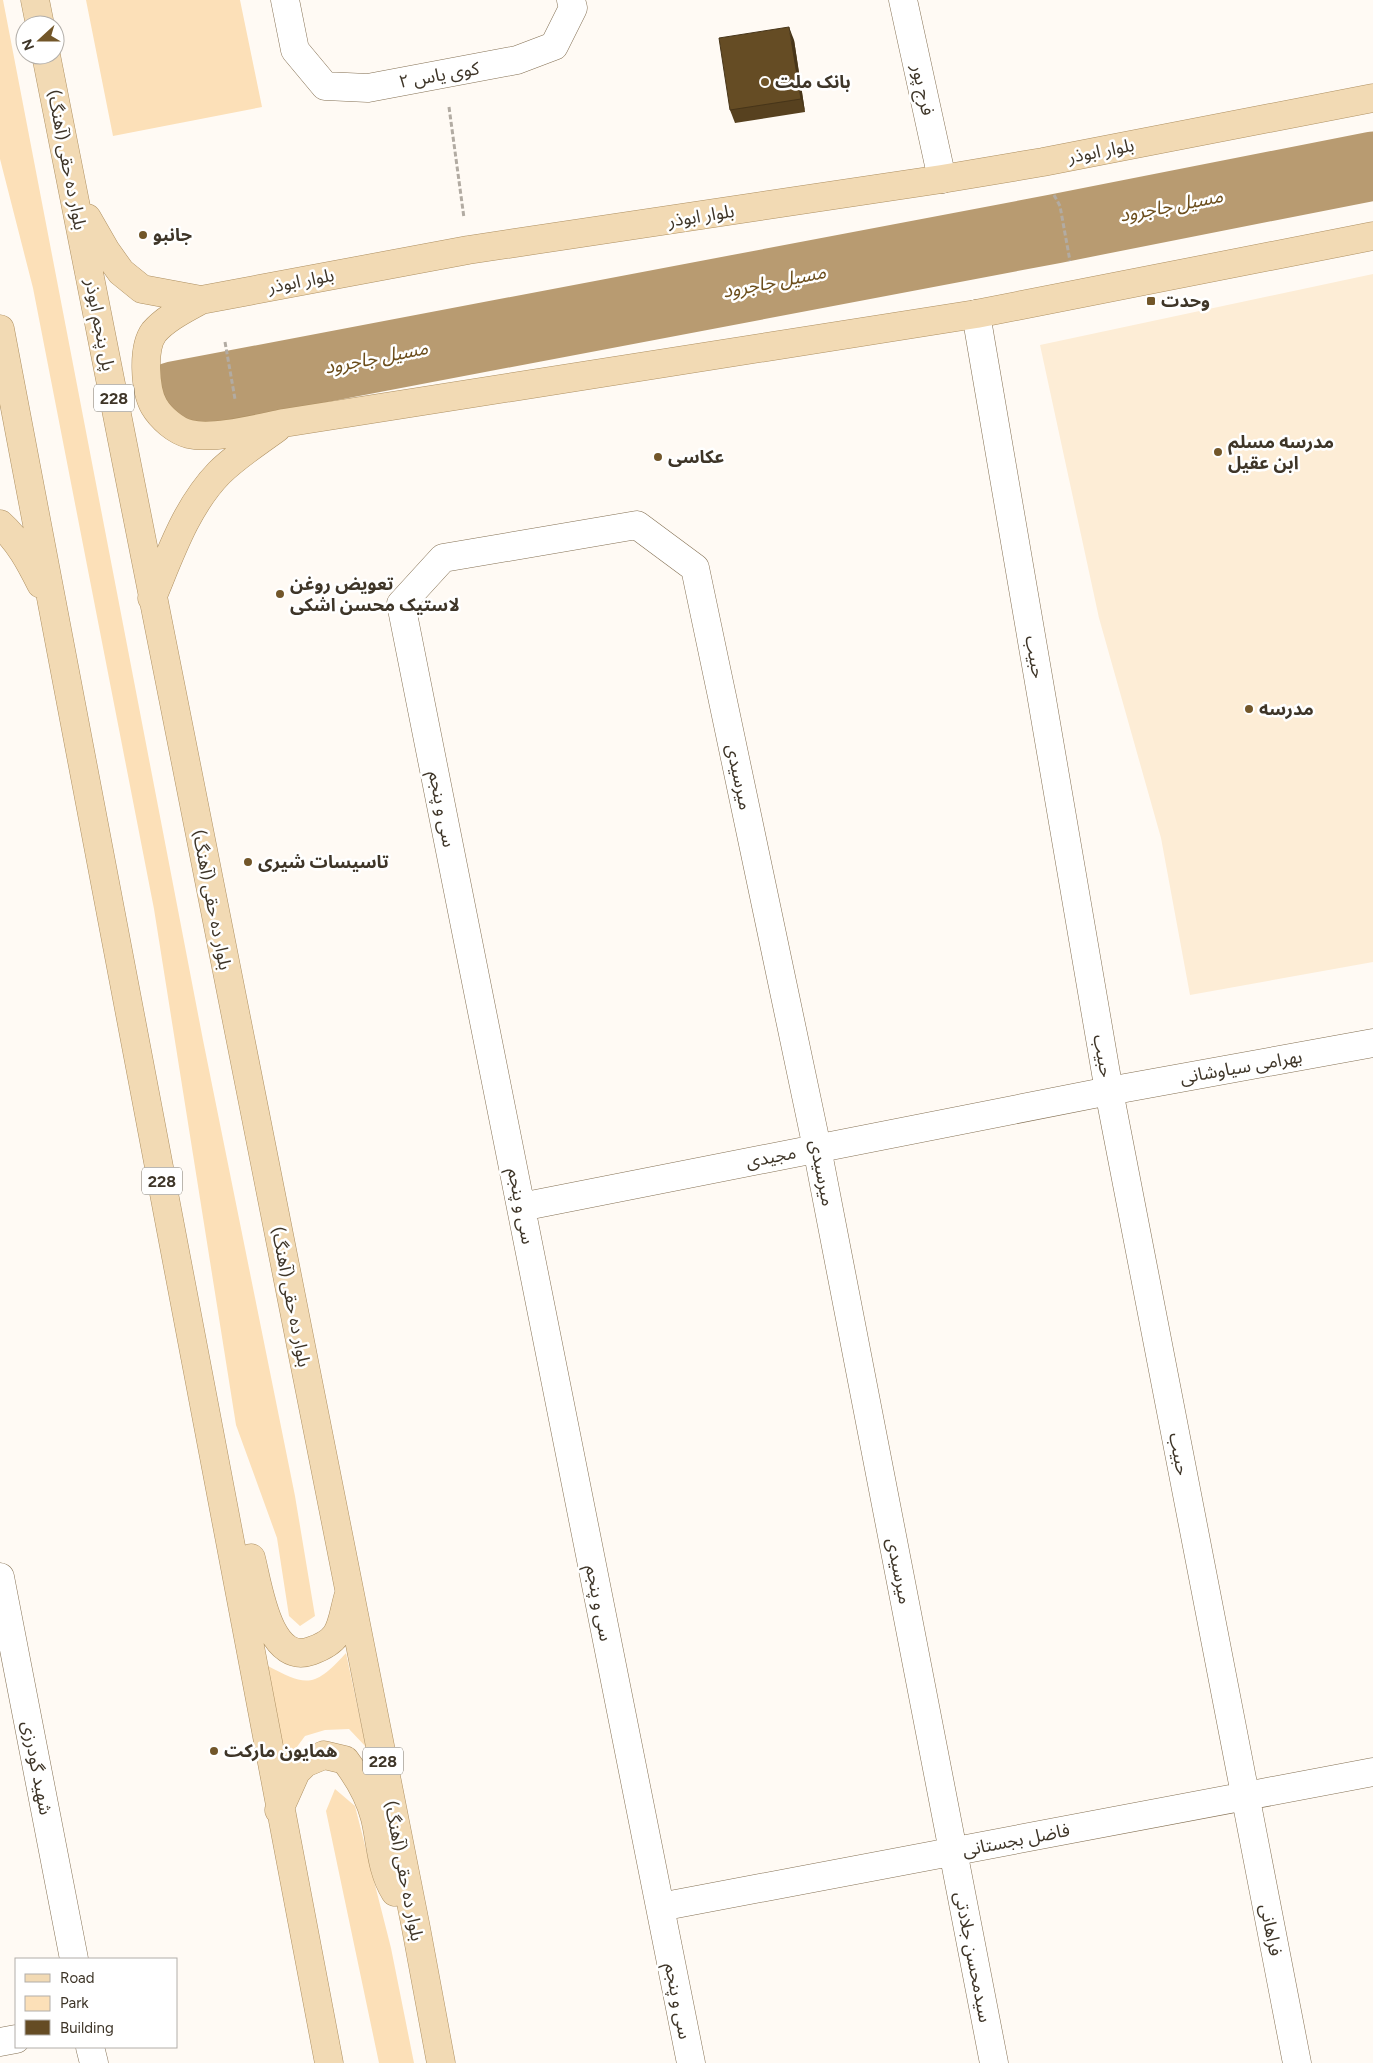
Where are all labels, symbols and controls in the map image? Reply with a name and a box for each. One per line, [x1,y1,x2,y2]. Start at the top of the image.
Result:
north arrow [15,15,65,65]
text: N [18,36,38,53]
street label: کوی یاس ۲ [397,57,481,93]
street label: فرج پور [905,61,939,118]
place label: بانک ملت [775,71,851,93]
marker: بانک ملت [759,76,771,88]
street label: بلوار ده حقی (آهنگ) [43,88,91,232]
street label: بلوار ابوذر [1065,134,1136,168]
water label: مسیل جاجرود [1117,184,1225,227]
street label: بلوار ابوذر [665,200,736,232]
place label: جانبو [153,224,192,246]
marker: جانبو [137,229,149,241]
water label: مسیل جاجرود [720,260,828,303]
street label: بلوار ابوذر [265,264,336,298]
street label: پل پنجم ابوذر [78,276,120,373]
place label: وحدت [1161,290,1210,312]
marker: وحدت [1145,295,1157,307]
water label: مسیل جاجرود [322,336,430,379]
road number: 228 [94,384,134,412]
place label: مدرسه مسلم ابن عقیل [1228,431,1334,474]
place label: عکاسى [668,446,724,468]
marker: مدرسه مسلم ابن عقیل [1212,446,1224,458]
marker: عکاسى [652,451,664,463]
place label: تعویض روغن لاستیک محسن اشکی [290,573,460,616]
marker: تعویض روغن لاستیک محسن اشکی [274,588,286,600]
street label: حبیب [1020,634,1050,680]
place label: مدرسه [1259,698,1314,720]
marker: مدرسه [1243,703,1255,715]
street label: میرسیدی [721,742,757,812]
street label: سی و پنجم [422,769,460,849]
street label: بلوار ده حقی (آهنگ) [188,828,236,972]
place label: تاسیسات شیری [258,851,389,873]
marker: تاسیسات شیری [242,856,254,868]
street label: حبیب [1088,1033,1118,1079]
street label: بهرامی سیاوشانی [1178,1045,1304,1089]
street label: میرسیدی [805,1138,839,1208]
street label: مجیدی [744,1141,798,1173]
street label: سی و پنجم [501,1166,539,1246]
road number: 228 [142,1168,182,1194]
street label: بلوار ده حقی (آهنگ) [267,1225,315,1369]
street label: حبیب [1164,1431,1194,1477]
street label: میرسیدی [882,1536,916,1606]
street label: سی و پنجم [579,1563,617,1643]
street label: شهید گودرزی [17,1719,57,1817]
place label: همایون مارکت [224,1740,338,1762]
marker: همایون مارکت [208,1745,220,1757]
road number: 228 [363,1748,403,1774]
street label: بلوار ده حقی (آهنگ) [380,1799,428,1943]
street label: فاضل بجستانی [961,1819,1071,1861]
street label: سیدمحسن جلادتی [950,1890,996,2024]
street label: فراهانی [1255,1902,1287,1958]
legend [15,1958,178,2048]
street label: سی و پنجم [658,1961,696,2041]
text: Road [60,1969,95,1987]
text: Park [60,1994,89,2012]
text: Building [60,2019,114,2037]

